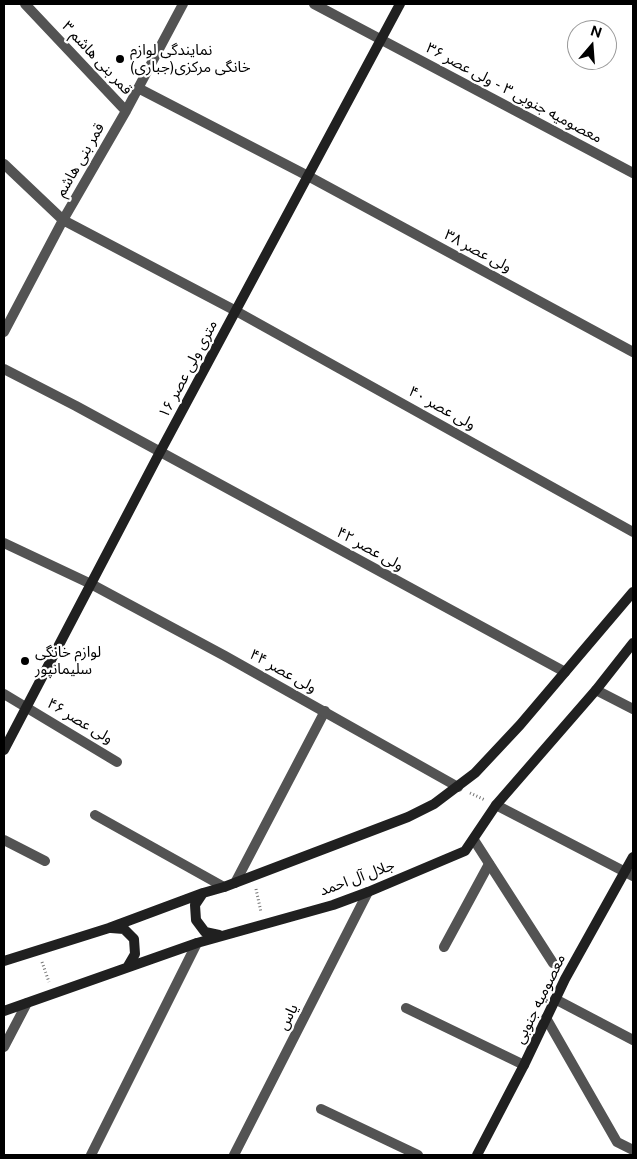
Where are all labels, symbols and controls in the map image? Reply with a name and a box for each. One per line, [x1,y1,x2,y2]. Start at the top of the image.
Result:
street label: قمر بنی هاشم ۳ [58,17,136,99]
north arrow [567,20,617,70]
text: N [589,22,604,41]
street label: معصومیه جنوبی ۳ - ولی عصر ۳۶ [423,39,605,147]
place label: نمایندگی لوازم خانگی مرکزی(جباری) [130,41,251,76]
marker: نمایندگی لوازم خانگی مرکزی(جباری) [114,53,126,65]
street label: قمر بنی هاشم [52,120,108,200]
street label: ولی عصر ۳۸ [441,226,515,276]
street label: ۱۶ متری ولی عصر [155,317,221,421]
street label: ولی عصر ۴۰ [405,382,479,434]
street label: ولی عصر ۴۲ [333,523,407,575]
place label: لوازم خانگی سلیمانپور [35,643,101,678]
street label: ولی عصر ۴۴ [246,645,320,697]
marker: لوازم خانگی سلیمانپور [19,655,31,667]
street label: ولی عصر ۴۶ [44,694,116,748]
street label: جلال آل احمد [317,856,397,900]
street label: معصومیه جنوبی [511,951,569,1047]
street label: یاس [274,1001,302,1033]

